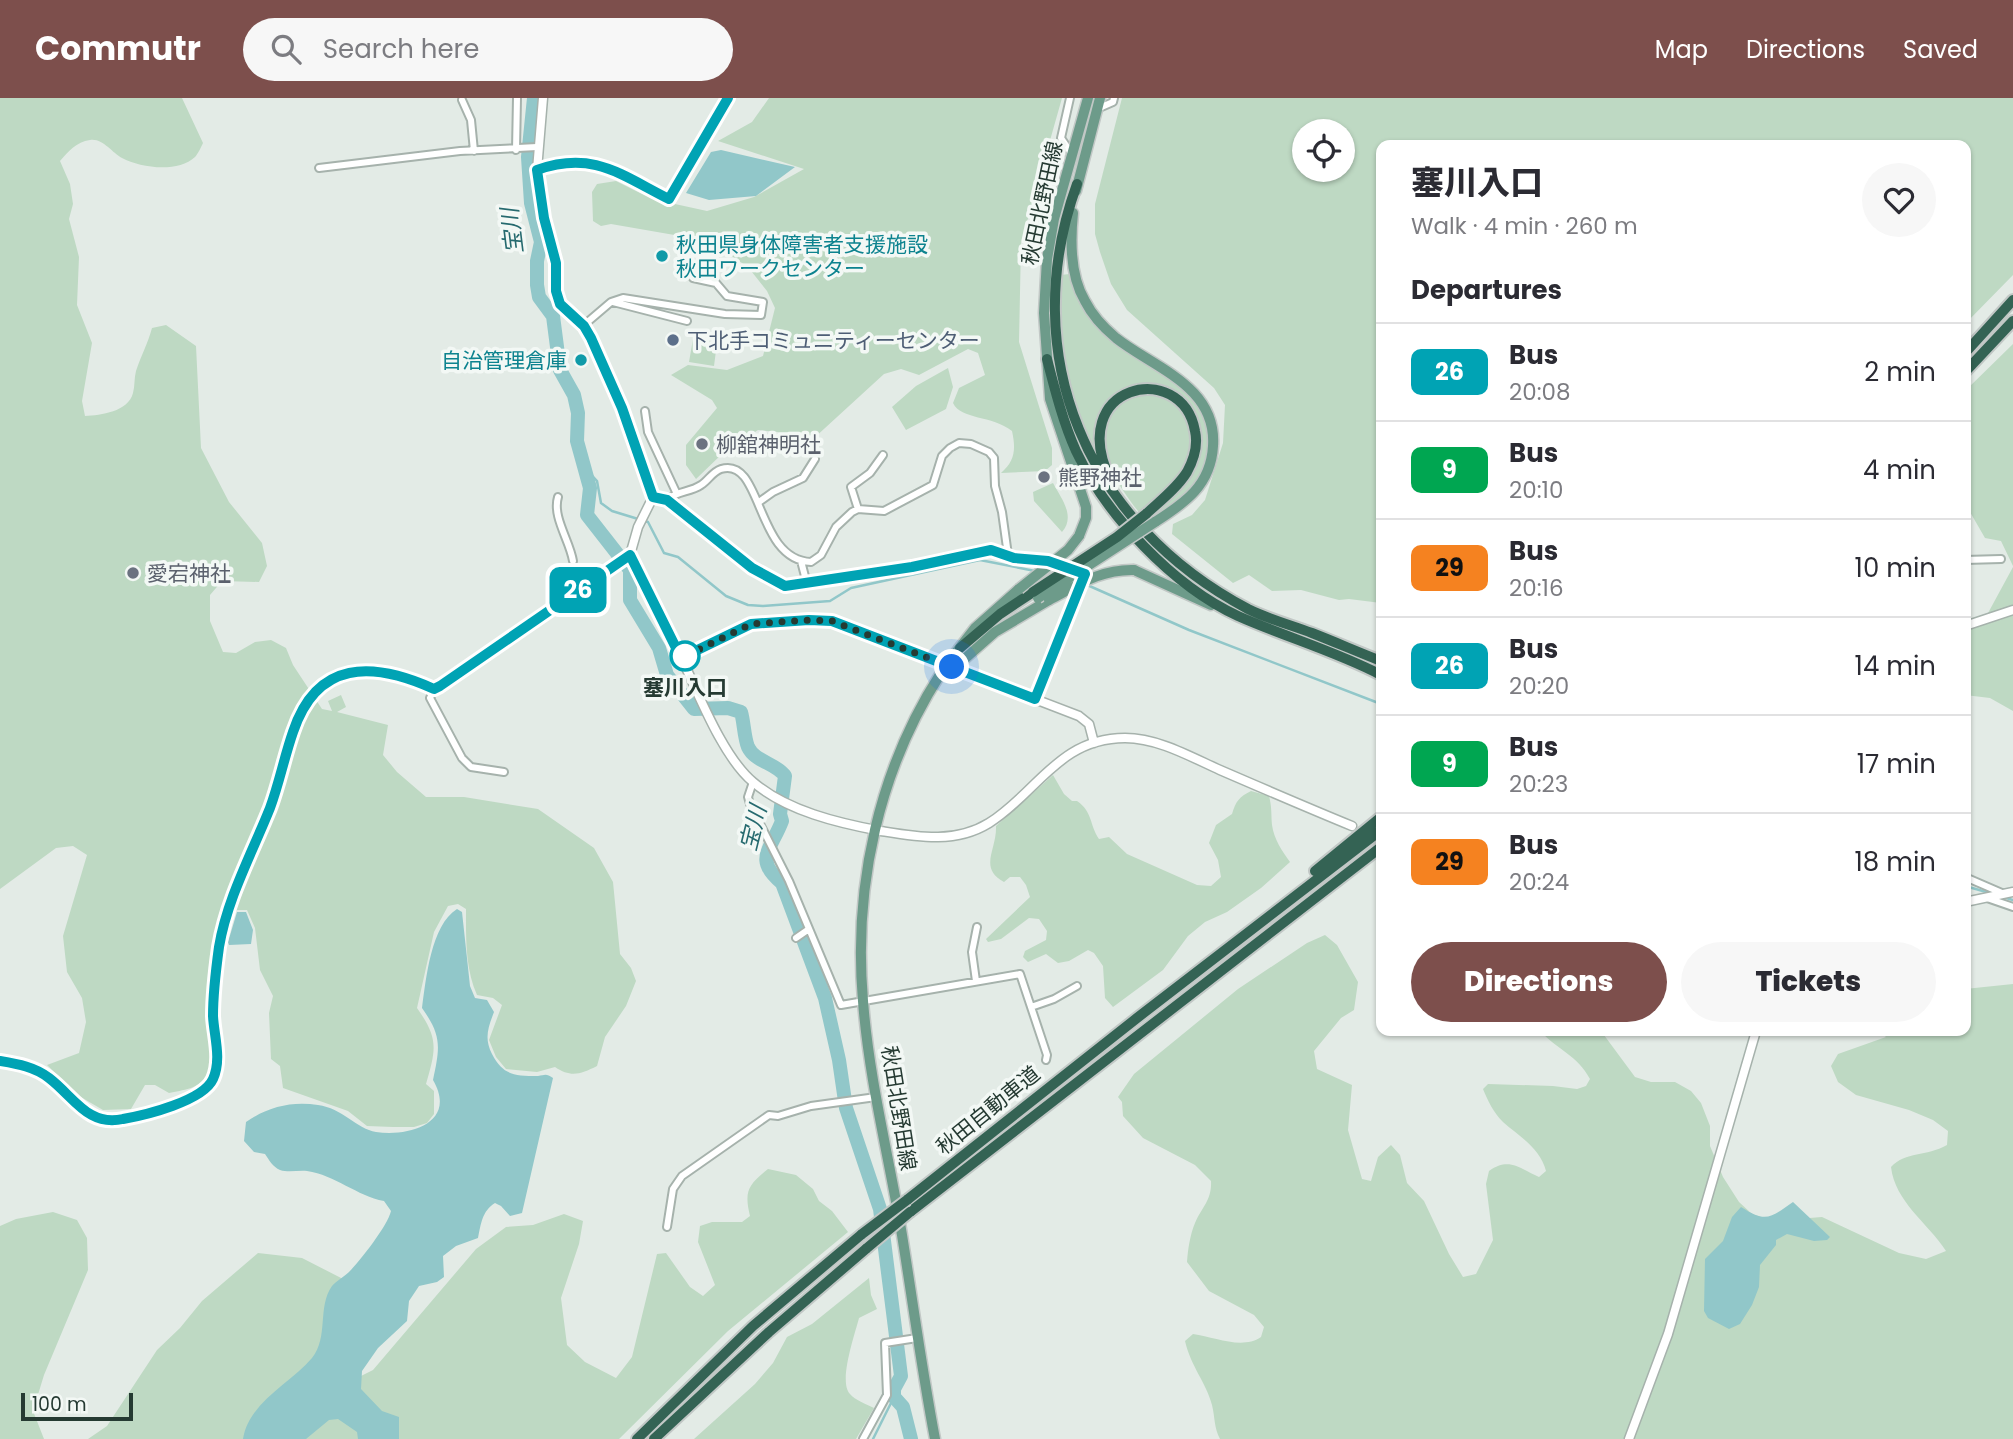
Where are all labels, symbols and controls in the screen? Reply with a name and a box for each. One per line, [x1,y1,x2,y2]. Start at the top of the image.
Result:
search box [243,18,733,81]
text: Commutr [35,25,201,72]
icon: search [267,30,305,68]
text: Search here [323,31,479,67]
text: Map [1655,33,1708,66]
text: Directions [1746,33,1865,66]
text: Saved [1903,33,1978,66]
map controls [1292,119,1355,182]
button: locate [1292,119,1355,182]
street label: 秋田北野田線 [1015,138,1069,268]
text: 塞川入口 [1411,159,1543,206]
button: heart [1862,163,1936,237]
water label: 宝川 [493,203,531,256]
text: Walk · 4 min · 260 m [1411,210,1638,242]
place label: 秋田県身体障害者支援施設 秋田ワークセンター [676,230,928,283]
marker: 秋田県身体障害者支援施設 秋田ワークセンター [654,248,670,264]
text: Departures [1411,272,1562,308]
place label: 下北手コミュニティーセンター [687,326,980,355]
marker: 下北手コミュニティーセンター [665,332,681,348]
text: Bus [1509,337,1558,373]
place label: 自治管理倉庫 [441,346,567,375]
marker: 自治管理倉庫 [573,352,589,368]
text: 2 min [1864,354,1936,390]
text: 26 [1435,355,1464,388]
text: 20:08 [1509,376,1571,408]
place label: 柳舘神明社 [716,430,821,459]
text: Bus [1509,435,1558,471]
marker: 柳舘神明社 [694,436,710,452]
text: 4 min [1863,452,1936,488]
text: 9 [1442,453,1457,486]
place label: 熊野神社 [1058,463,1142,492]
marker: 熊野神社 [1036,469,1052,485]
text: 20:10 [1509,474,1563,506]
text: Bus [1509,533,1558,569]
text: 10 min [1855,550,1936,586]
text: 29 [1435,551,1464,584]
place label: 愛宕神社 [147,559,231,588]
marker: 愛宕神社 [125,565,141,581]
line badge: 26 [546,567,610,613]
text: 20:16 [1509,572,1564,604]
text: 26 [564,573,593,606]
text: Bus [1509,631,1558,667]
marker: 塞川入口 [670,641,700,671]
text: 14 min [1855,648,1936,684]
your location [934,649,969,684]
text: 26 [1435,649,1464,682]
text: 20:20 [1509,670,1569,702]
place label: 塞川入口 [643,673,727,702]
text: Bus [1509,729,1558,765]
text: 17 min [1857,746,1936,782]
text: 9 [1442,747,1457,780]
text: 20:23 [1509,768,1568,800]
water label: 宝川 [732,799,775,854]
text: Bus [1509,827,1558,863]
text: 18 min [1855,844,1936,880]
text: 29 [1435,845,1464,878]
text: 20:24 [1509,866,1569,898]
button: Directions [1411,942,1667,1022]
button: Tickets [1681,942,1936,1022]
street label: 秋田北野田線 [875,1044,923,1172]
street label: 秋田自動車道 [930,1059,1046,1161]
scale bar [21,1390,133,1422]
text: 100 m [32,1391,87,1418]

